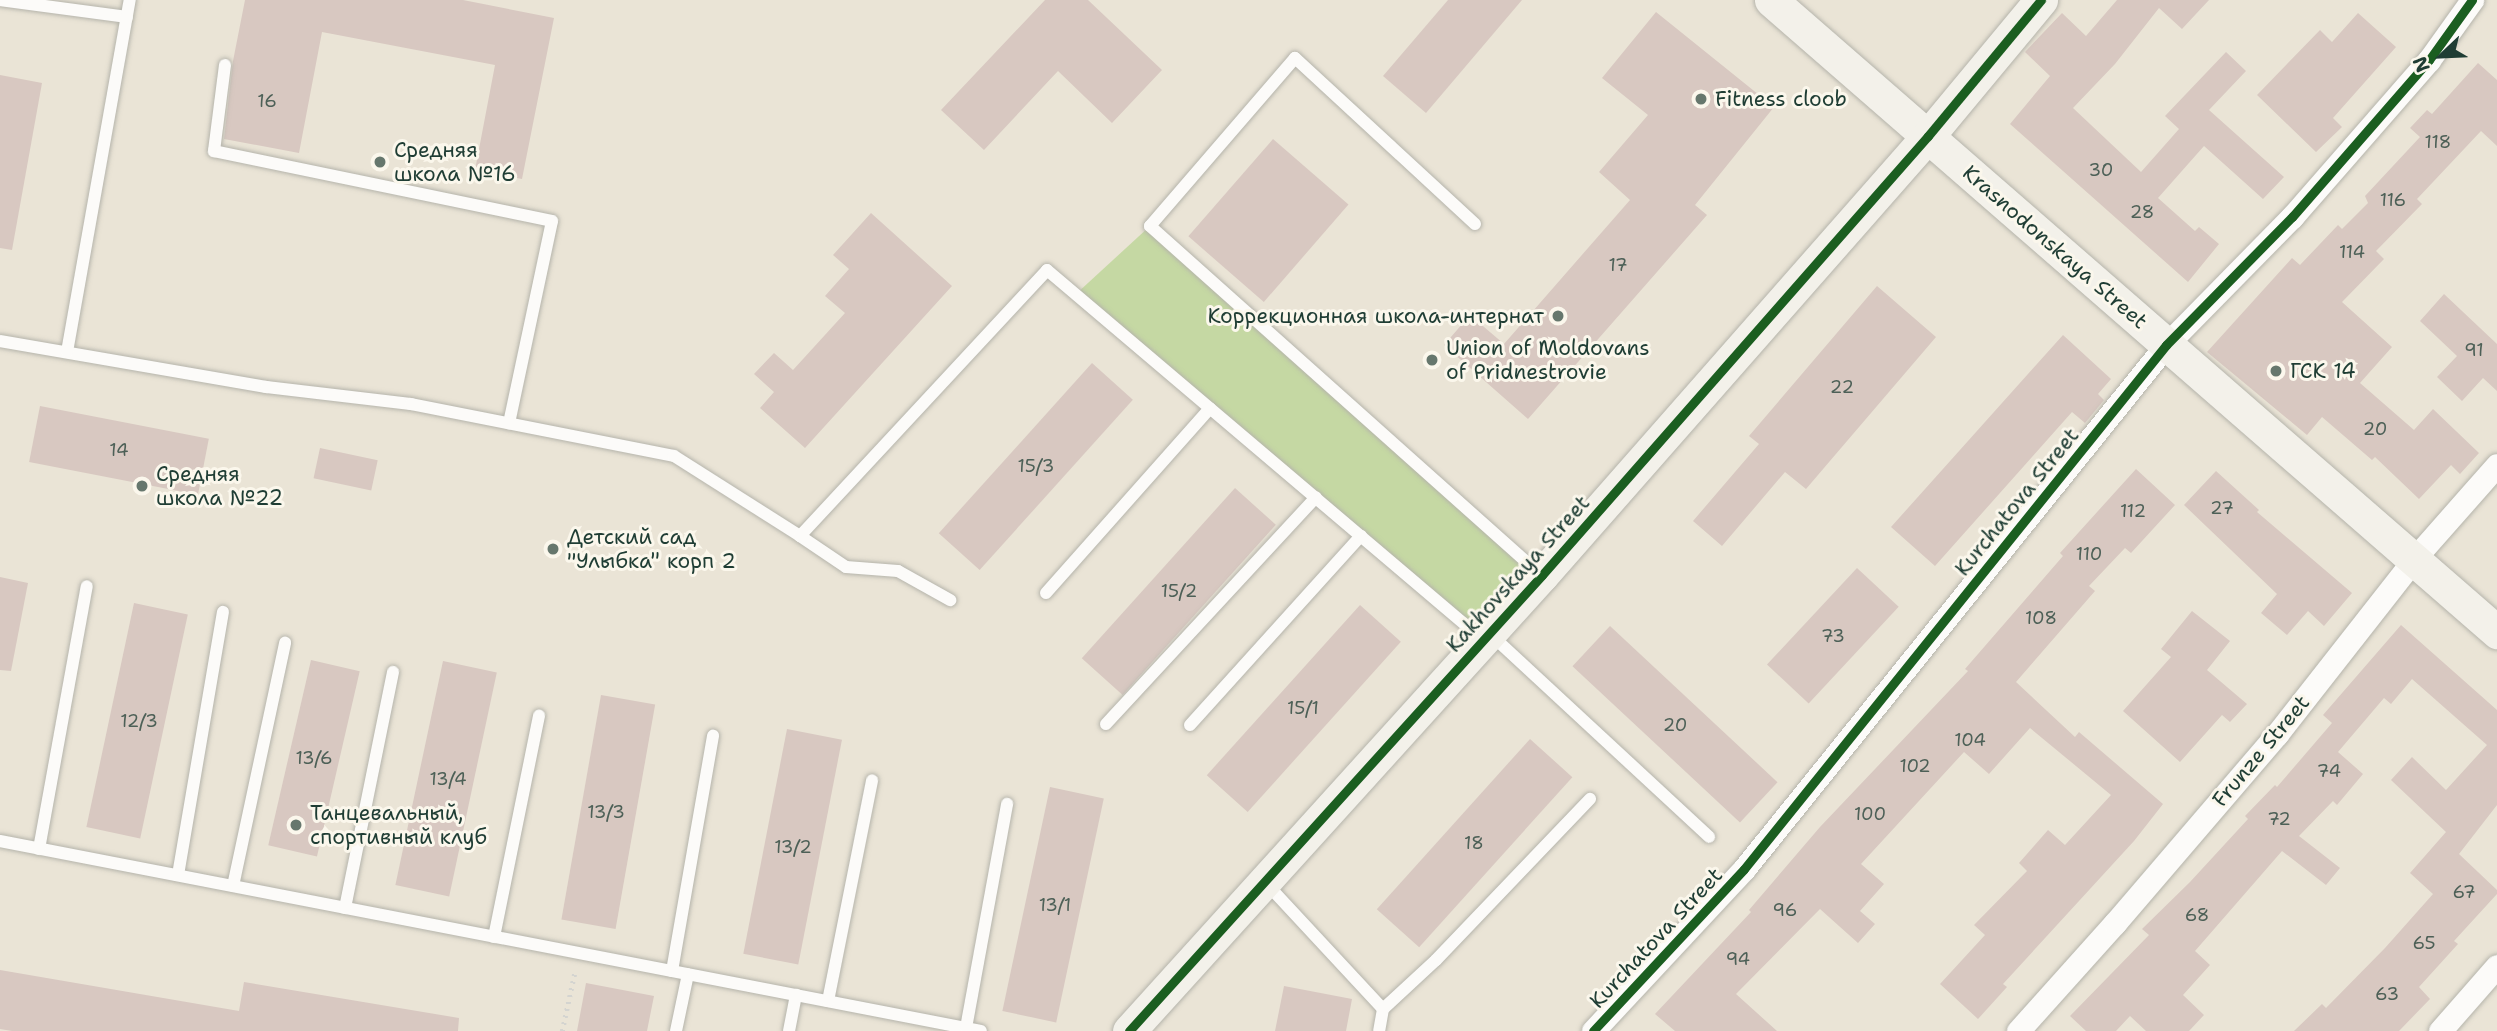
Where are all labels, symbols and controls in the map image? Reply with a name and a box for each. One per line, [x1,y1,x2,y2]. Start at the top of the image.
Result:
north arrow [2406,21,2476,91]
text: N [2407,53,2436,76]
place label: Fitness cloob [1715,86,1847,112]
house number: 16 [257,90,277,112]
marker: Fitness cloob [1693,91,1709,107]
house number: 118 [2425,131,2451,153]
place label: Средняя школа №16 [394,137,516,187]
marker: Средняя школа №16 [372,154,388,170]
house number: 30 [2089,159,2113,181]
street label: Krasnodonskaya Street [1958,160,2152,334]
house number: 116 [2380,189,2406,211]
house number: 28 [2130,201,2154,223]
house number: 114 [2339,241,2365,263]
house number: 17 [1608,254,1628,276]
place label: Коррекционная школа-интернат [1207,303,1544,329]
marker: Коррекционная школа-интернат [1550,308,1566,324]
place label: Union of Moldovans of Pridnestrovie [1446,335,1650,385]
house number: 91 [2464,339,2484,361]
marker: Union of Moldovans of Pridnestrovie [1424,352,1440,368]
place label: ГСК 14 [2290,358,2356,384]
marker: ГСК 14 [2268,363,2284,379]
house number: 22 [1830,376,1854,398]
house number: 20 [2363,418,2387,440]
street label: Kurchatova Street [1950,423,2084,581]
house number: 14 [109,439,129,461]
house number: 15/3 [1018,455,1054,477]
place label: Средняя школа №22 [156,461,283,511]
marker: Средняя школа №22 [134,478,150,494]
street label: Kakhovskaya Street [1441,490,1595,658]
house number: 27 [2210,497,2234,519]
house number: 112 [2120,500,2146,522]
place label: Детский сад "Улыбка" корп 2 [567,524,736,574]
marker: Детский сад "Улыбка" корп 2 [545,541,561,557]
house number: 110 [2076,543,2102,565]
house number: 15/2 [1161,580,1197,602]
house number: 108 [2025,607,2057,629]
house number: 73 [1821,625,1845,647]
street label: Frunze Street [2207,690,2315,812]
house number: 15/1 [1287,697,1319,719]
house number: 12/3 [120,710,158,732]
house number: 20 [1663,714,1687,736]
house number: 104 [1954,729,1986,751]
house number: 13/6 [295,747,333,769]
house number: 102 [1899,755,1931,777]
house number: 74 [2317,760,2341,782]
house number: 13/4 [429,768,467,790]
place label: Танцевальный, спортивный клуб [310,800,487,850]
house number: 13/3 [587,801,625,823]
house number: 100 [1854,803,1886,825]
house number: 72 [2267,808,2291,830]
marker: Танцевальный, спортивный клуб [288,817,304,833]
house number: 18 [1464,832,1484,854]
house number: 13/2 [774,836,812,858]
street label: Kurchatova Street [1584,863,1728,1013]
house number: 67 [2452,881,2476,903]
house number: 13/1 [1039,894,1071,916]
house number: 96 [1773,899,1797,921]
house number: 68 [2185,904,2209,926]
house number: 65 [2413,932,2435,954]
house number: 94 [1726,948,1750,970]
house number: 63 [2375,983,2399,1005]

